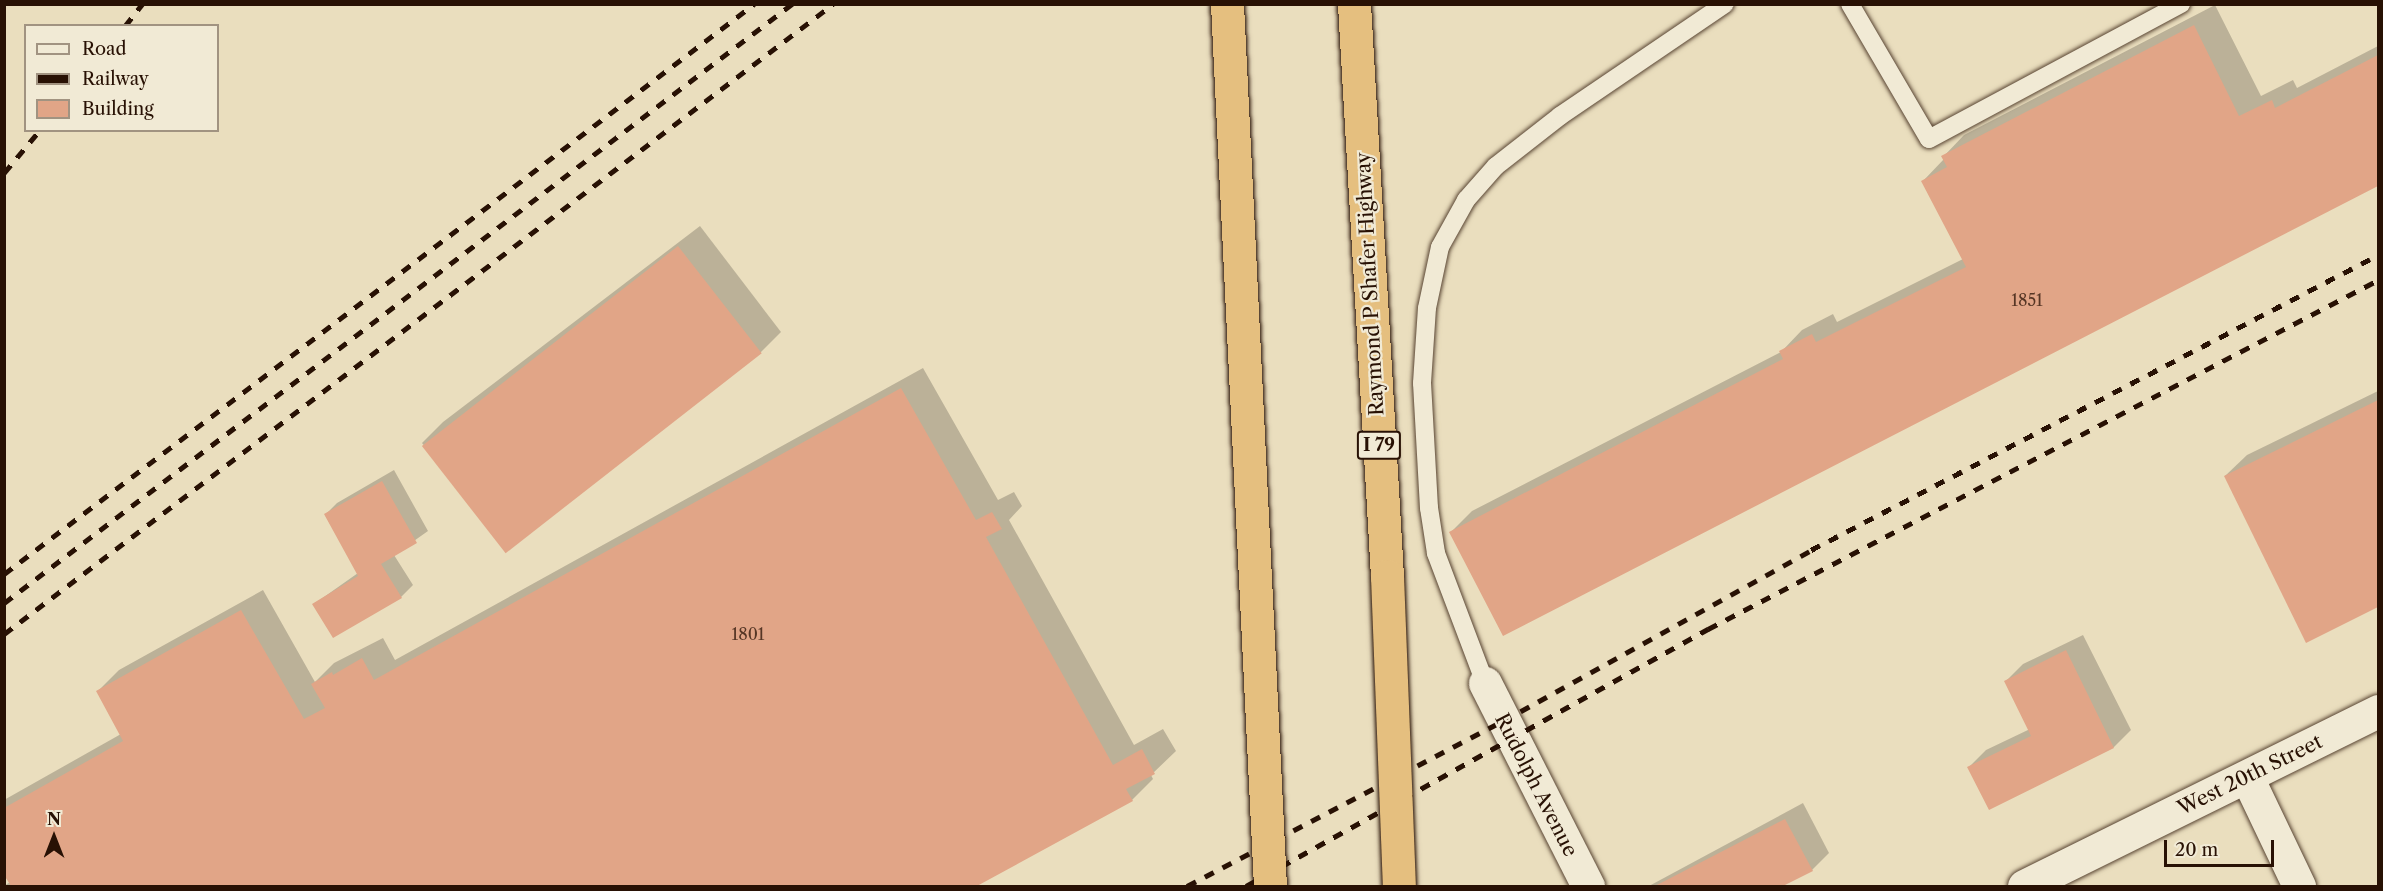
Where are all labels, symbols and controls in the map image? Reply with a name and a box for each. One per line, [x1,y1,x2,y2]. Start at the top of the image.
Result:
legend [24,24,219,132]
text: Road [82,38,127,60]
text: Railway [82,68,149,90]
text: Building [82,98,154,120]
street label: Raymond P Shafer Highway [1351,151,1389,417]
house number: 1851 [2011,290,2043,310]
road number: I 79 [1356,430,1402,460]
house number: 1801 [731,624,765,644]
street label: Rudolph Avenue [1489,709,1583,861]
street label: West 20th Street [2174,730,2326,820]
north arrow [24,807,84,867]
text: N [47,809,61,829]
scale bar [2167,828,2276,866]
text: 20 m [2175,839,2218,861]

